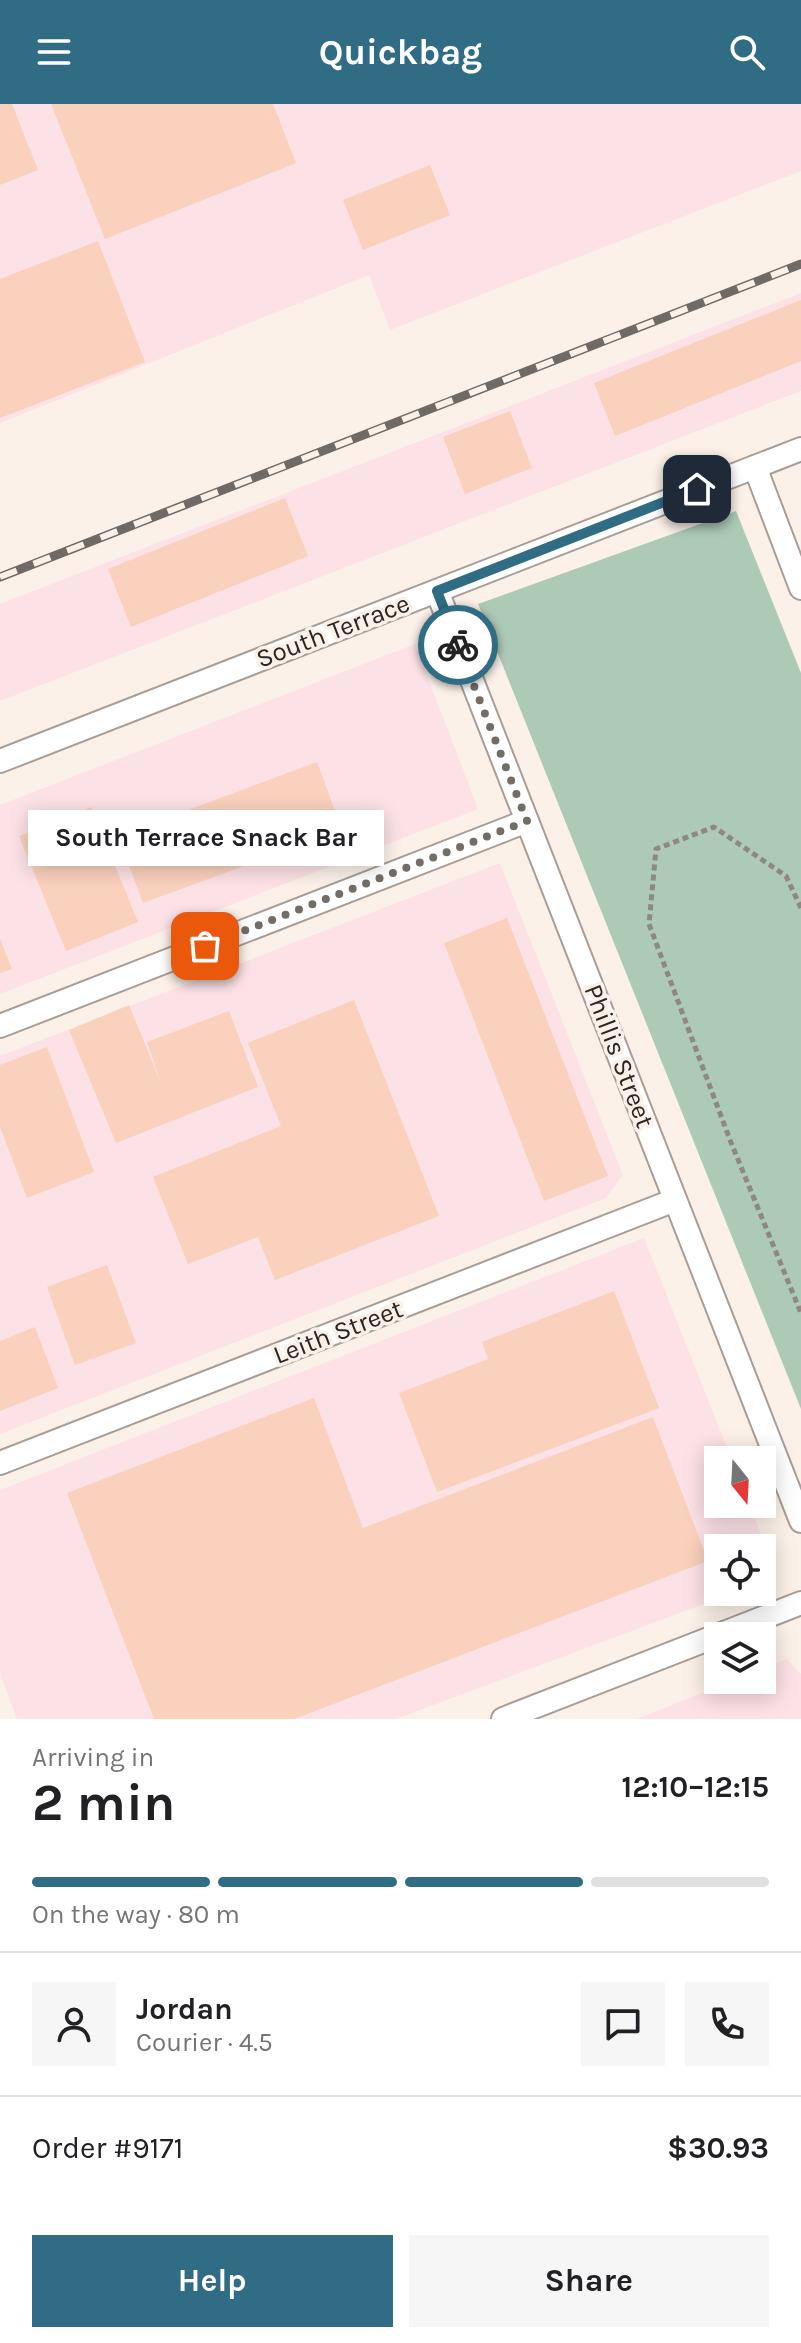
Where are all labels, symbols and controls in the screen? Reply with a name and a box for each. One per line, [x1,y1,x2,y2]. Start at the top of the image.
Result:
icon: menu [32,30,76,74]
icon: search [725,30,769,74]
text: Quickbag [319,31,482,73]
pin [663,455,731,523]
icon: home [675,467,719,511]
street label: South Terrace [252,588,414,674]
courier [418,605,498,685]
icon: bike [436,623,480,667]
callout: South Terrace Snack Bar [27,810,383,866]
text: South Terrace Snack Bar [55,822,357,853]
pin [171,912,239,980]
icon: bag [183,924,227,968]
street label: Phillis Street [577,980,661,1132]
street label: Leith Street [269,1293,407,1371]
north arrow [704,1446,776,1518]
map controls [704,1446,776,1694]
button: locate [704,1534,776,1606]
button: layers [704,1622,776,1694]
text: Arriving in [32,1742,154,1773]
text: 12:10–12:15 [622,1769,769,1805]
text: 2 min [32,1772,175,1833]
text: On the way · 80 m [32,1899,240,1930]
button: person [32,1982,116,2066]
button: chat [581,1982,665,2066]
button: phone [685,1982,769,2066]
text: Jordan [136,1991,233,2027]
text: Courier · 4.5 [136,2027,273,2058]
text: Order #9171 [32,2130,183,2166]
text: $30.93 [667,2130,769,2166]
button: Help [32,2235,393,2327]
button: Share [409,2235,769,2327]

